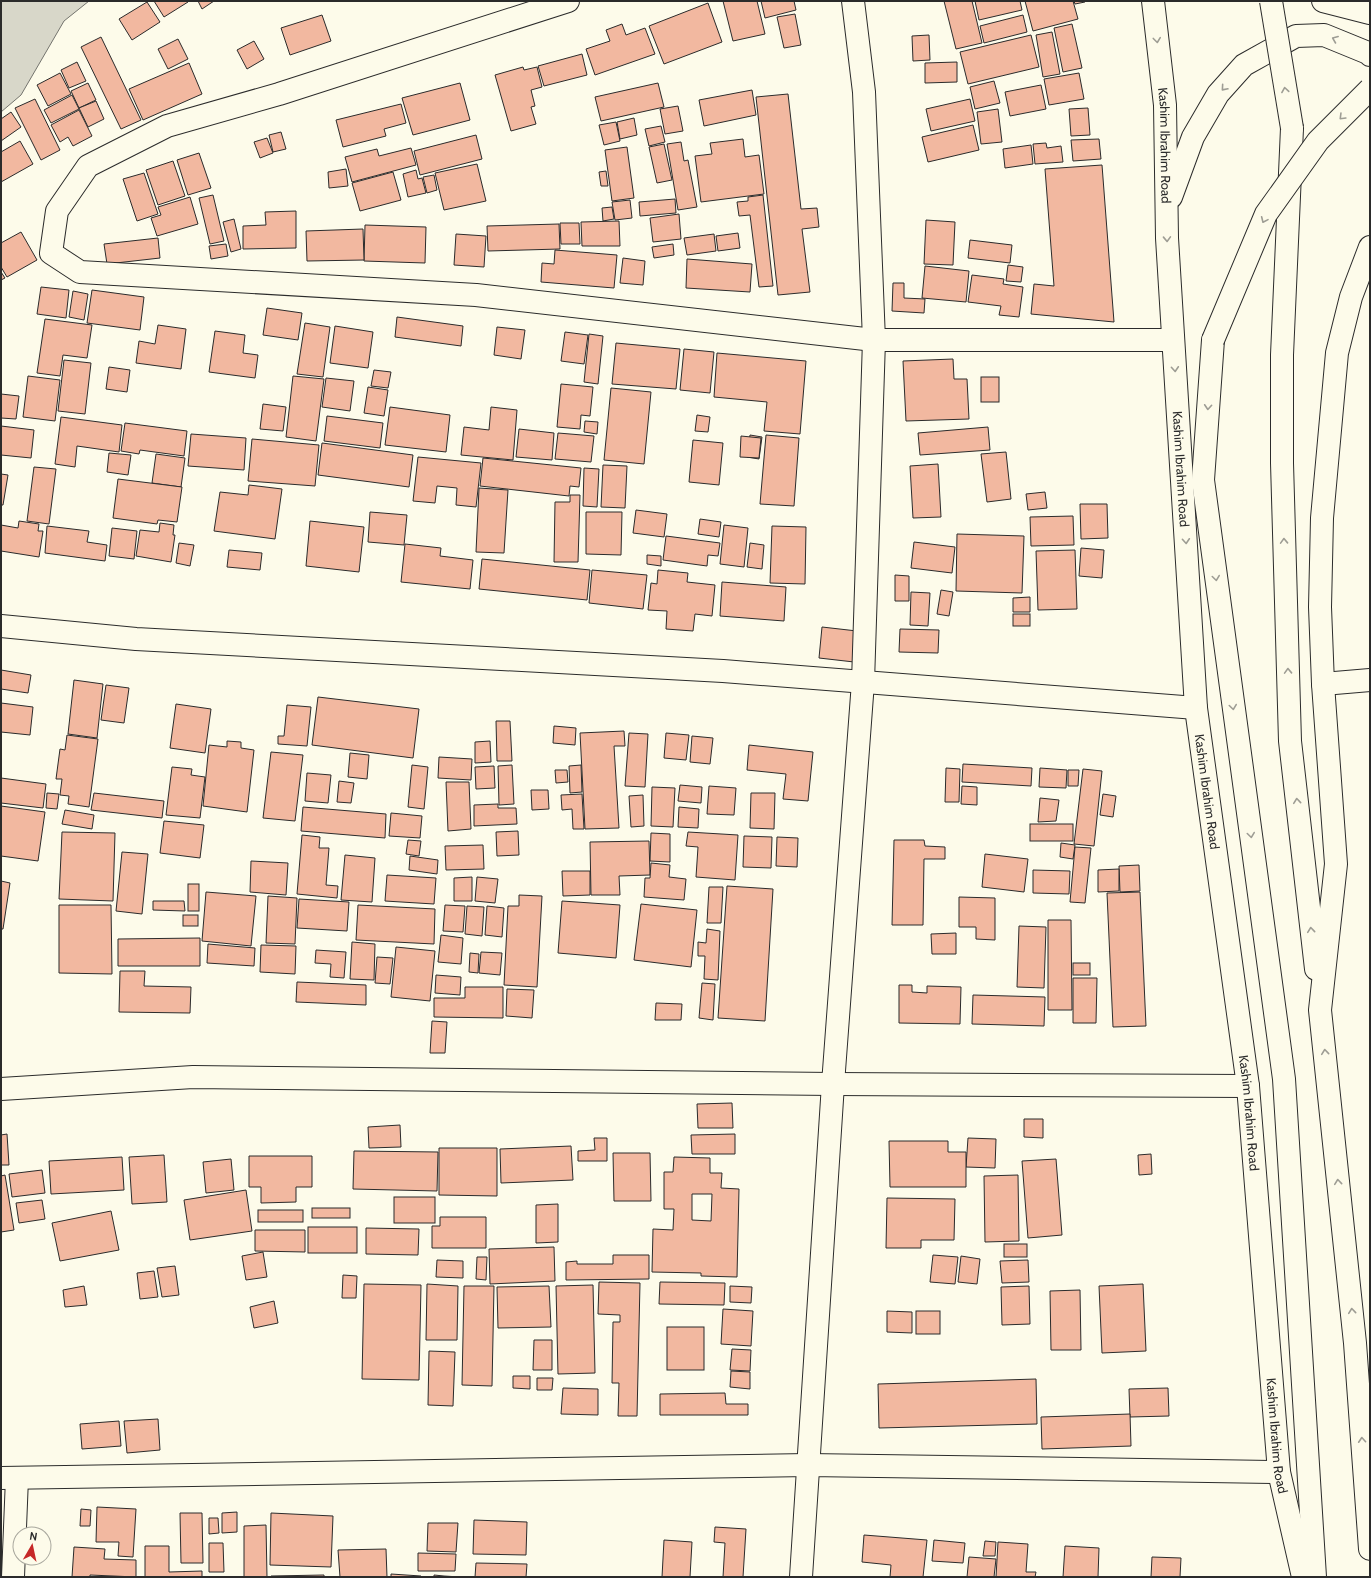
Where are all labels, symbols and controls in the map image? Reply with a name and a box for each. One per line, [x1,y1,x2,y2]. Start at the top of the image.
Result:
one-way arrow [1331,36,1339,44]
one-way arrow [1152,37,1161,43]
one-way arrow [1221,83,1228,91]
street label: Kashim Ibrahim Road [1155,86,1174,204]
one-way arrow [1282,86,1290,93]
one-way arrow [1339,112,1347,119]
one-way arrow [1261,215,1269,223]
one-way arrow [1163,236,1171,242]
one-way arrow [1170,366,1179,372]
one-way arrow [1203,404,1212,410]
street label: Kashim Ibrahim Road [1170,410,1193,527]
one-way arrow [1181,538,1190,544]
one-way arrow [1280,538,1289,544]
one-way arrow [1211,575,1220,581]
one-way arrow [1284,668,1292,674]
one-way arrow [1228,704,1237,710]
street label: Kashim Ibrahim Road [1192,733,1223,850]
one-way arrow [1293,797,1302,804]
one-way arrow [1246,832,1255,838]
one-way arrow [1307,927,1316,933]
one-way arrow [1320,1049,1329,1055]
street label: Kashim Ibrahim Road [1236,1054,1263,1171]
one-way arrow [1334,1178,1343,1185]
one-way arrow [1347,1308,1356,1314]
street label: Kashim Ibrahim Road [1263,1377,1292,1495]
one-way arrow [1358,1437,1367,1443]
north arrow [12,1526,52,1566]
text: N [29,1529,39,1544]

